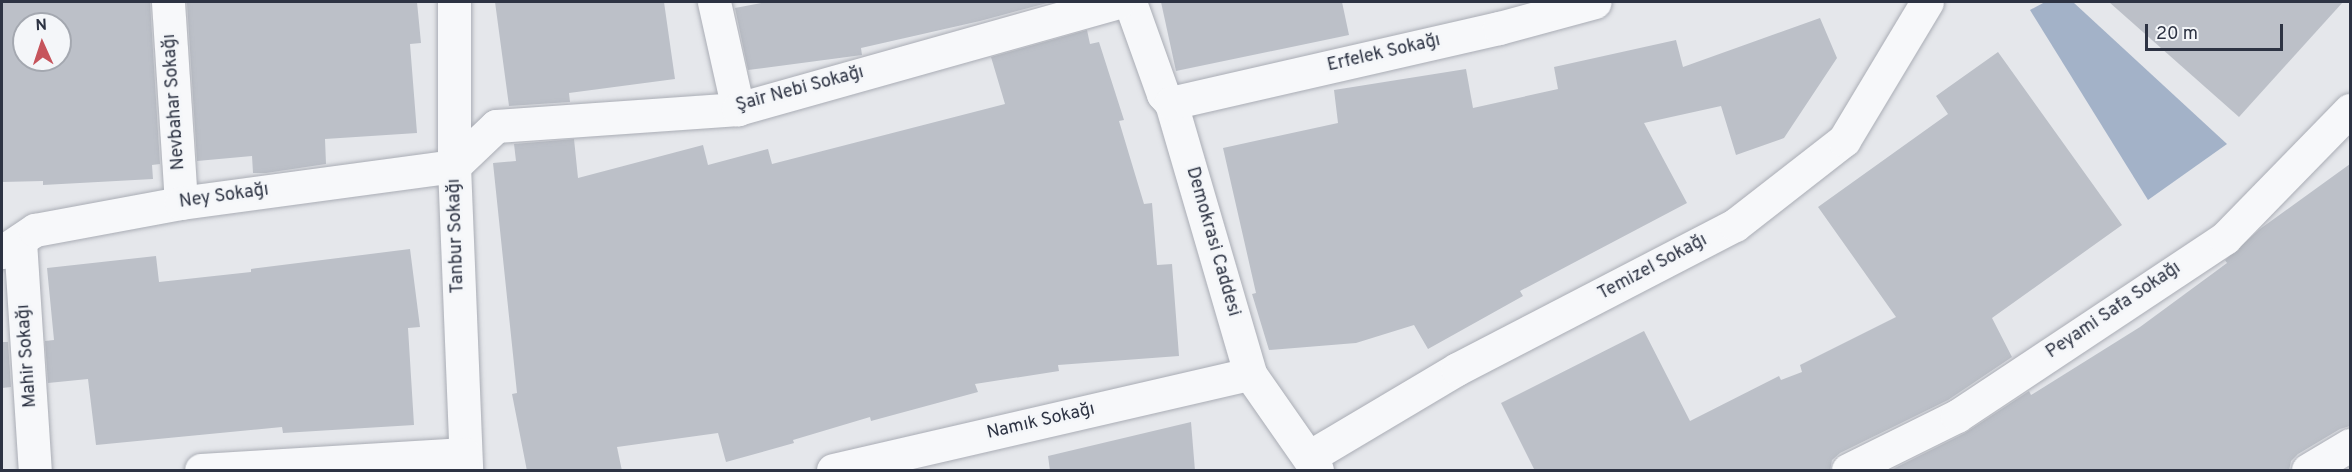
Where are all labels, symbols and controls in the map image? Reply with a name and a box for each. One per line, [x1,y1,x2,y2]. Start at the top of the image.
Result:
north arrow [12,12,72,72]
scale bar [2148,12,2286,50]
text: N [35,16,47,36]
text: 20 m [2156,23,2198,46]
street label: Erfelek Sokağı [1325,30,1443,78]
street label: Nevbahar Sokağı [159,33,191,171]
street label: Şair Nebi Sokağı [734,63,866,117]
street label: Demokrasi Caddesi [1180,165,1244,319]
street label: Tanbur Sokağı [444,178,470,294]
street label: Ney Sokağı [178,180,270,214]
street label: Temizel Sokağı [1595,230,1711,306]
street label: Peyami Safa Sokağı [2043,258,2185,364]
street label: Mahir Sokağı [14,304,42,408]
street label: Namık Sokağı [985,399,1097,445]

